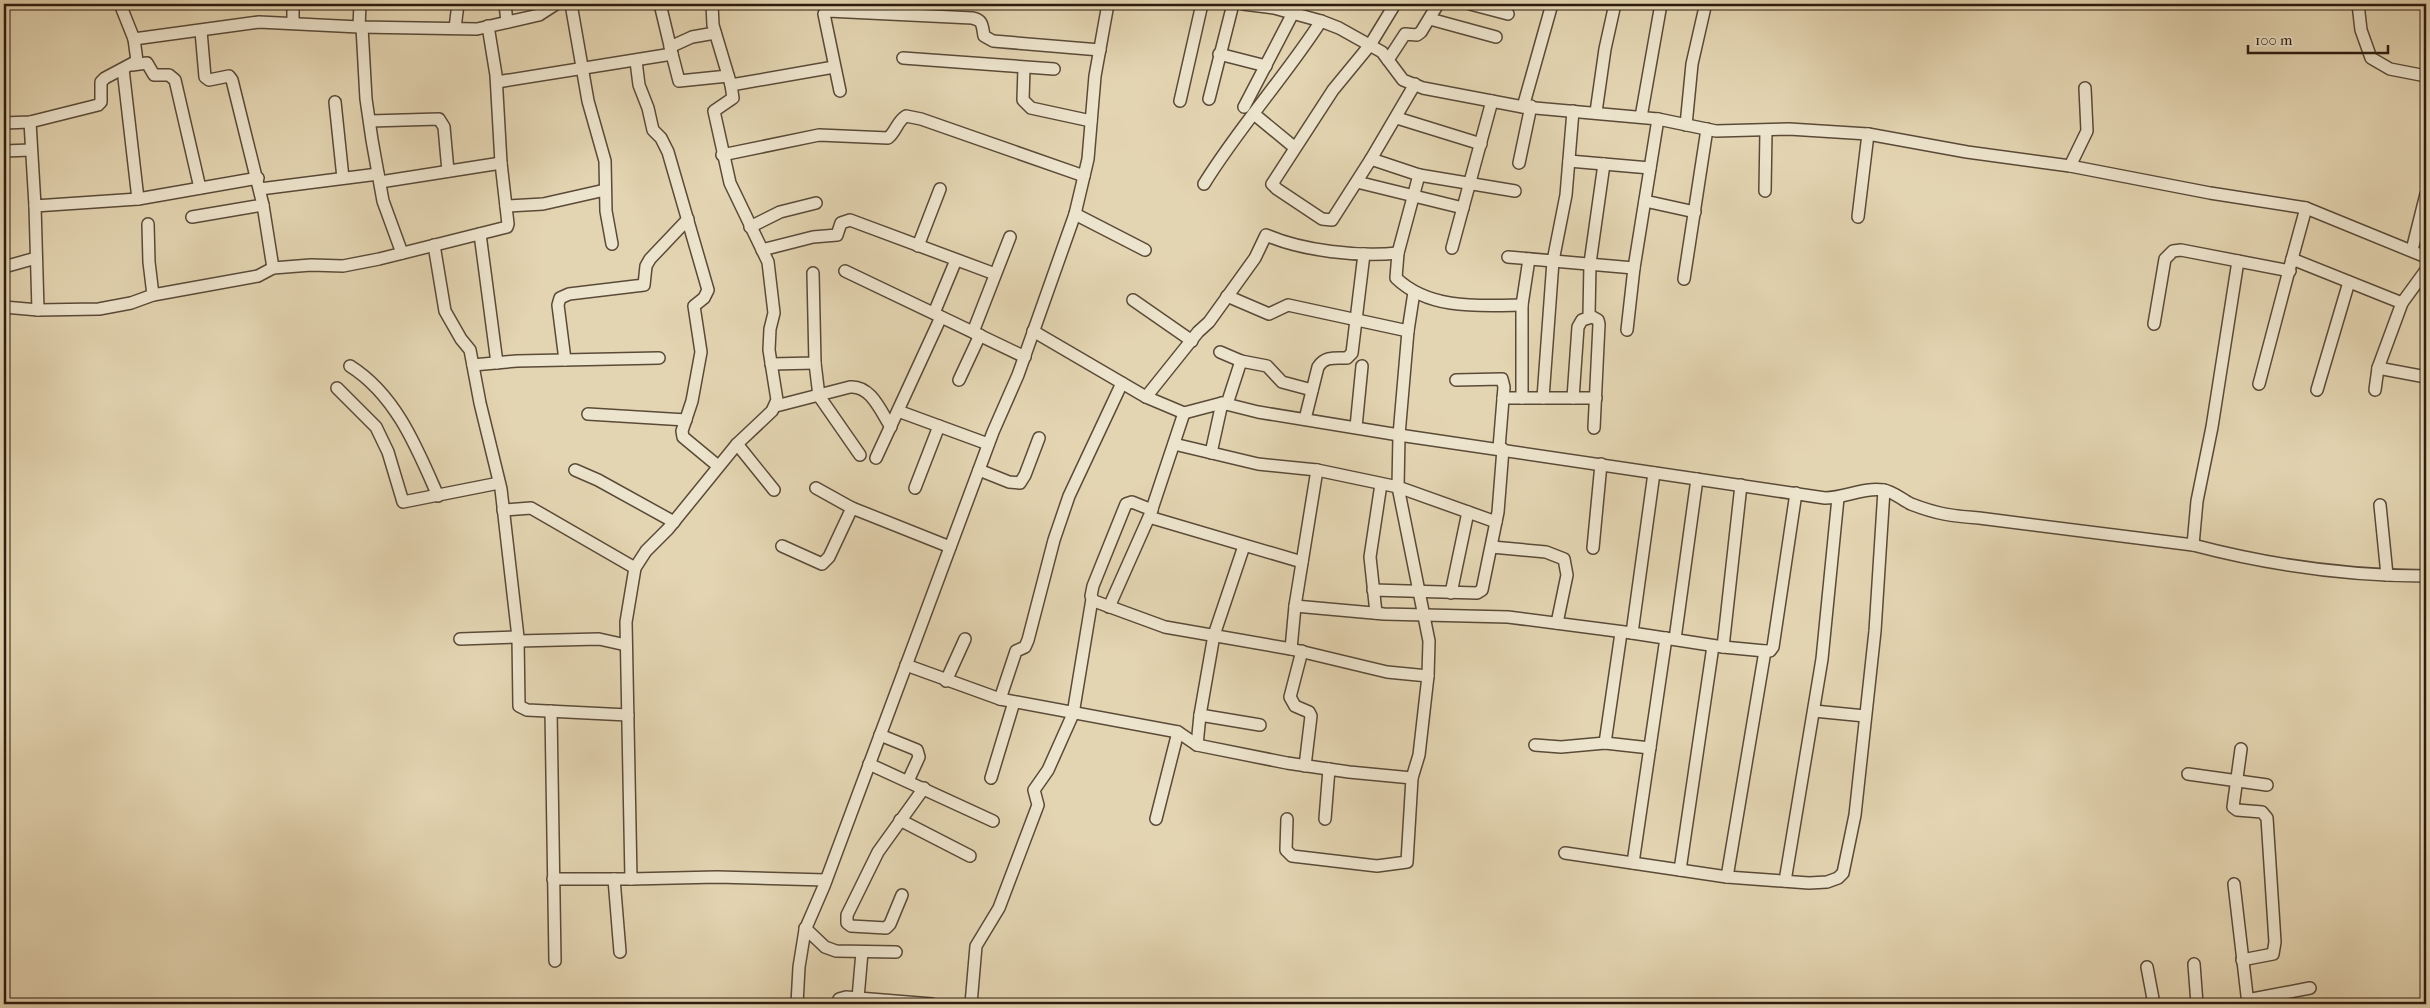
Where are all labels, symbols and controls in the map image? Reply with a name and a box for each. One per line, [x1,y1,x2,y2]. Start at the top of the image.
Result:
scale bar [2248,22,2388,54]
text: 100 m [2255,31,2293,49]

